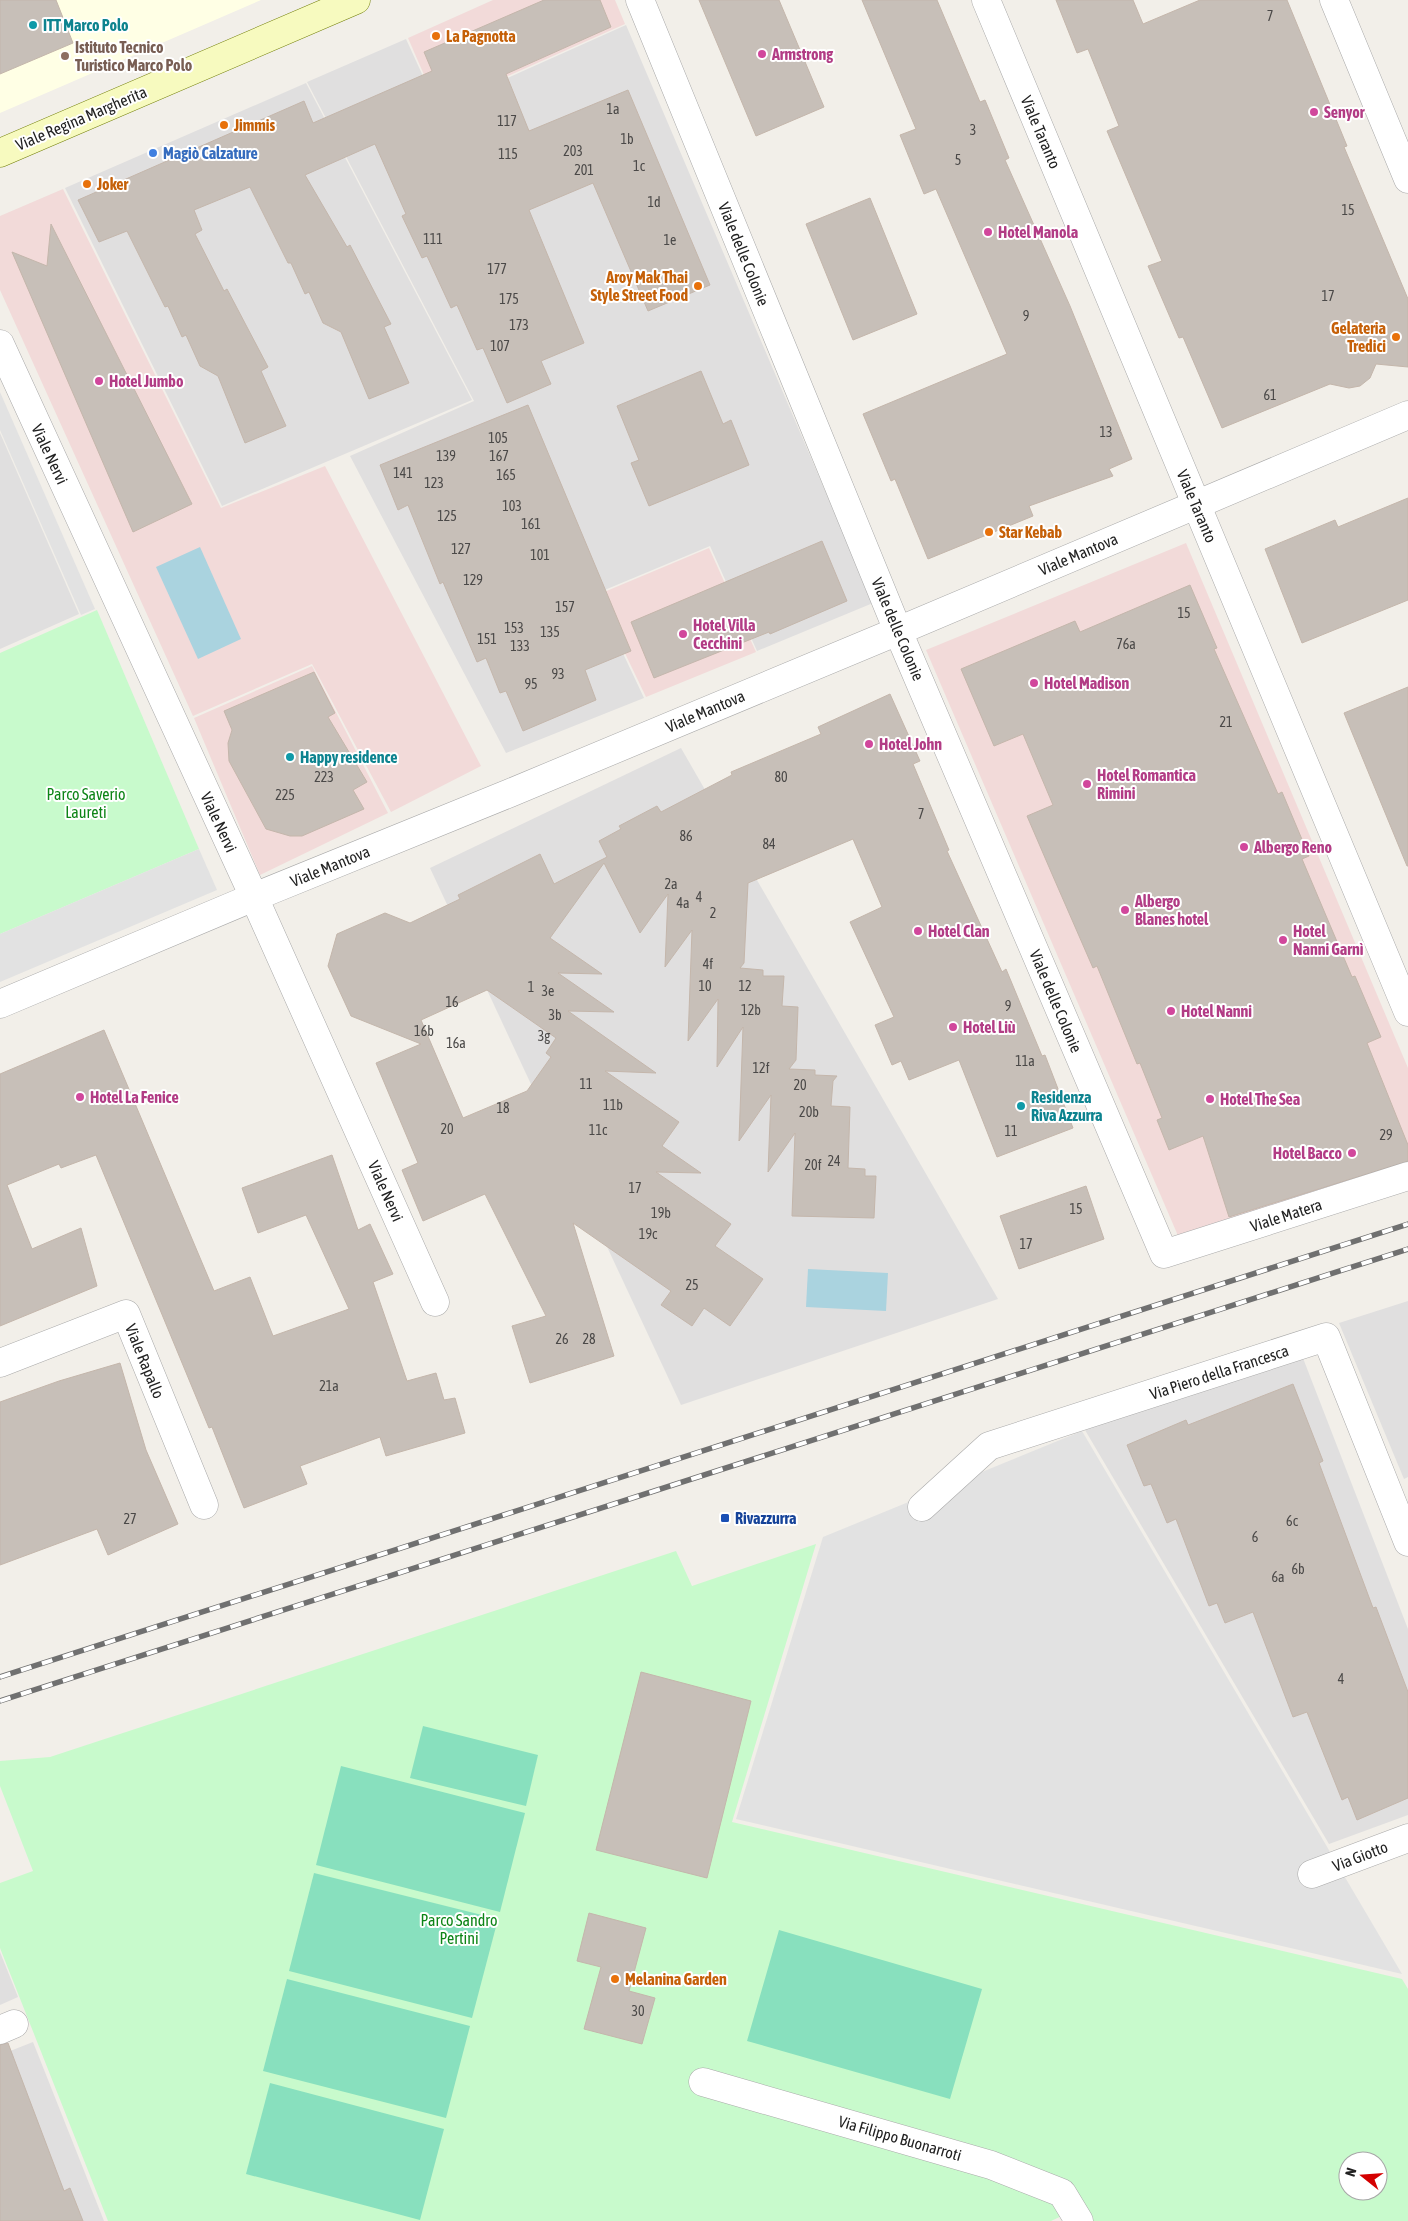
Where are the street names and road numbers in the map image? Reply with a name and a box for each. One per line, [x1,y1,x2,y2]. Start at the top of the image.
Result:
street label: Viale Regina Margherita [13,82,150,155]
street label: Viale Taranto [1018,93,1064,171]
street label: Viale delle Colonie [715,200,773,308]
street label: Viale Nervi [28,421,72,487]
street label: Viale Taranto [1174,467,1220,545]
street label: Viale Mantova [1036,529,1120,579]
street label: Viale delle Colonie [868,575,928,683]
street label: Viale Mantova [663,686,747,736]
street label: Viale Nervi [197,789,241,855]
street label: Viale Mantova [288,842,372,890]
street label: Viale delle Colonie [1026,947,1086,1055]
street label: Viale Nervi [365,1158,407,1224]
street label: Viale Matera [1248,1195,1324,1235]
street label: Viale Rapallo [121,1321,168,1401]
street label: Via Piero della Francesca [1147,1341,1291,1403]
street label: Via Giotto [1330,1837,1390,1875]
street label: Via Filippo Buonarroti [836,2112,964,2165]

